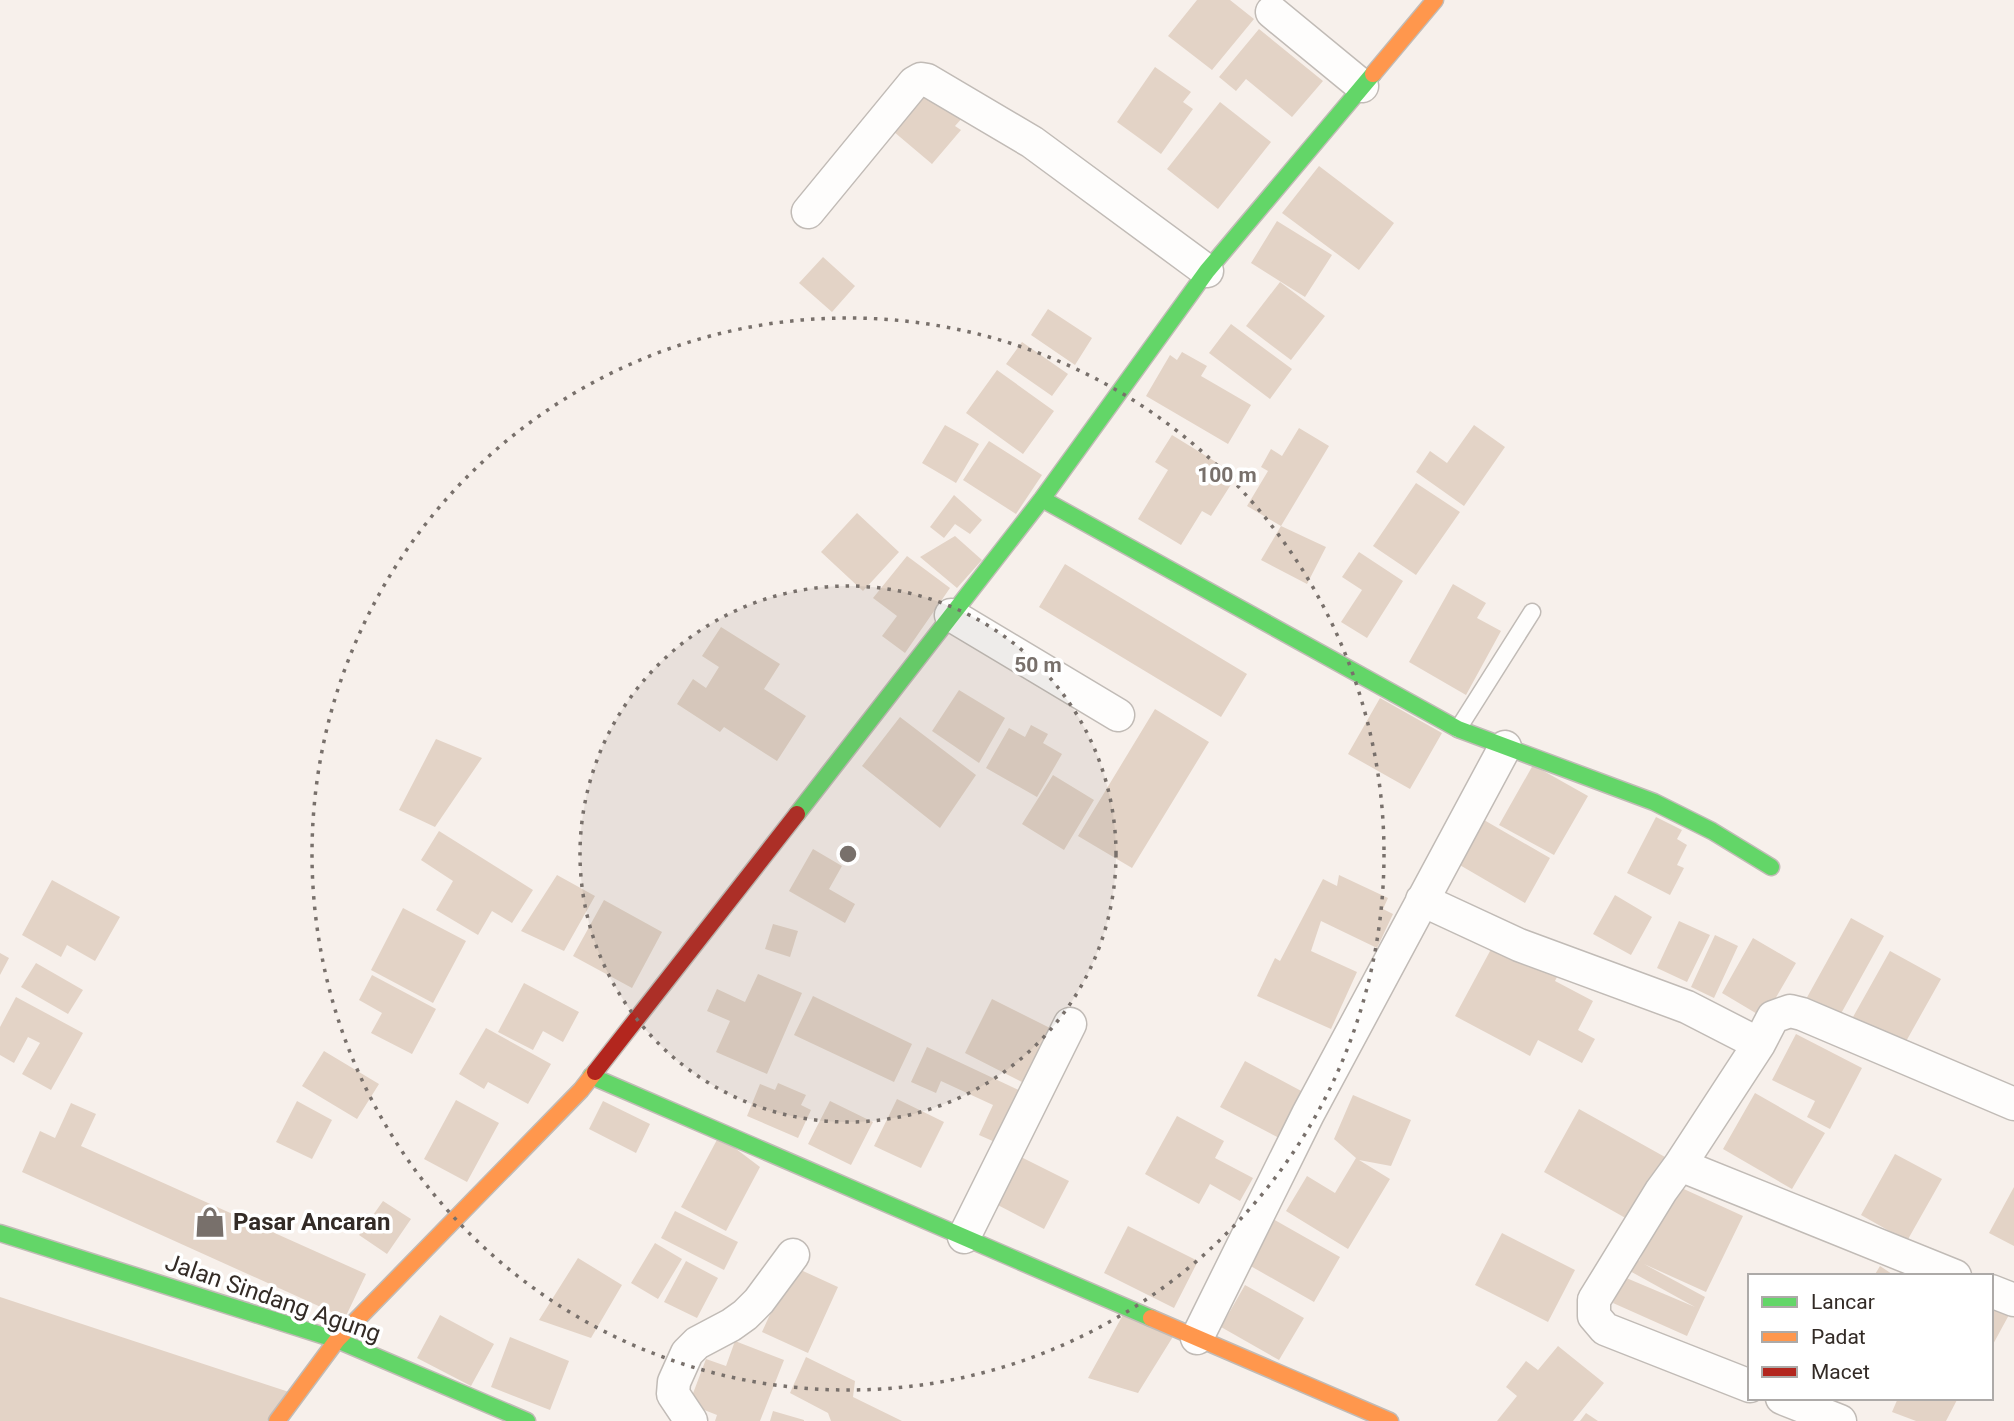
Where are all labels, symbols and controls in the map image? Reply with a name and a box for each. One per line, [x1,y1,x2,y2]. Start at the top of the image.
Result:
text: 100 m [1197,463,1257,487]
text: 50 m [1014,653,1062,677]
centre of rings [836,842,860,866]
shop icon: Pasar Ancaran [193,1205,227,1239]
place label: Pasar Ancaran [233,1208,390,1236]
street label: Jalan Sindang Agung [162,1248,384,1348]
legend [1748,1274,1993,1400]
text: Lancar [1811,1290,1875,1314]
text: Padat [1811,1325,1866,1349]
text: Macet [1811,1360,1870,1384]

